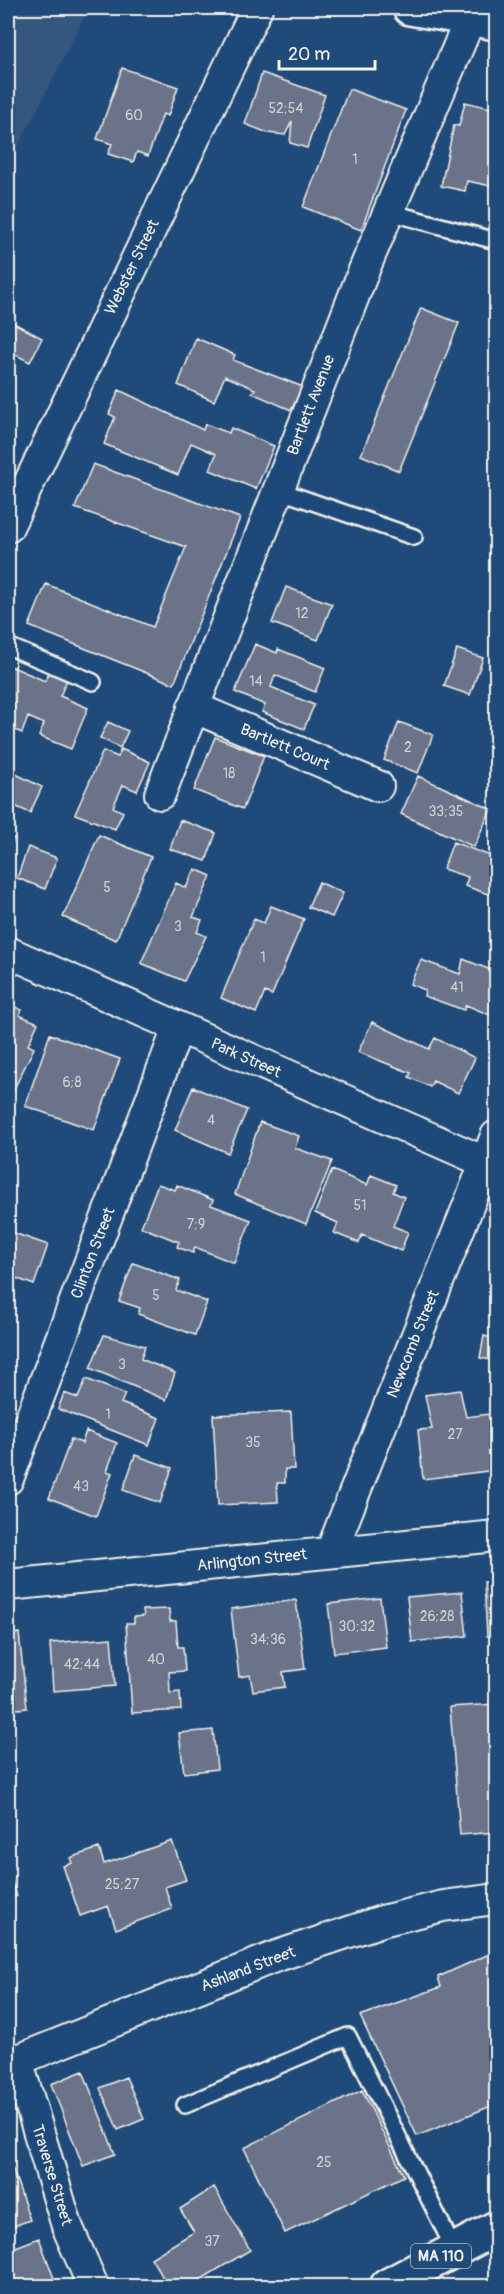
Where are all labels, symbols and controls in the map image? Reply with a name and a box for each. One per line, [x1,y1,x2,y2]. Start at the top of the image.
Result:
scale bar [279,33,375,71]
text: 20 m [288,43,330,66]
house number: 52;54 [268,100,304,117]
house number: 60 [125,107,143,124]
house number: 1 [352,151,358,168]
street label: Webster Street [100,216,164,318]
street label: Bartlett Avenue [283,352,339,458]
house number: 12 [295,605,309,622]
house number: 14 [249,673,263,690]
street label: Bartlett Court [237,719,333,775]
house number: 2 [404,739,412,756]
house number: 18 [223,765,235,782]
house number: 33;35 [429,803,463,820]
house number: 5 [103,879,111,896]
house number: 3 [174,918,182,935]
house number: 1 [260,949,266,966]
house number: 41 [450,979,464,996]
street label: Park Street [208,1034,285,1083]
house number: 6;8 [62,1074,82,1091]
house number: 4 [207,1112,215,1129]
house number: 51 [353,1197,367,1214]
street label: Clinton Street [66,1204,120,1301]
house number: 7;9 [187,1216,205,1233]
house number: 5 [152,1287,160,1304]
street label: Newcomb Street [382,1287,444,1401]
house number: 3 [118,1356,126,1373]
house number: 1 [105,1406,111,1423]
house number: 27 [447,1426,463,1443]
house number: 35 [245,1434,261,1451]
house number: 43 [73,1478,89,1495]
street label: Arlington Street [196,1544,309,1576]
house number: 26;28 [420,1608,454,1625]
house number: 30;32 [339,1618,376,1635]
house number: 34;36 [250,1631,286,1648]
house number: 40 [147,1651,165,1668]
house number: 42;44 [64,1656,100,1673]
house number: 25;27 [105,1876,140,1893]
street label: Ashland Street [198,1942,299,1996]
street label: Traverse Street [27,2122,77,2228]
house number: 25 [316,2154,332,2171]
house number: 37 [204,2233,220,2250]
road number: MA 110 [411,2244,471,2268]

